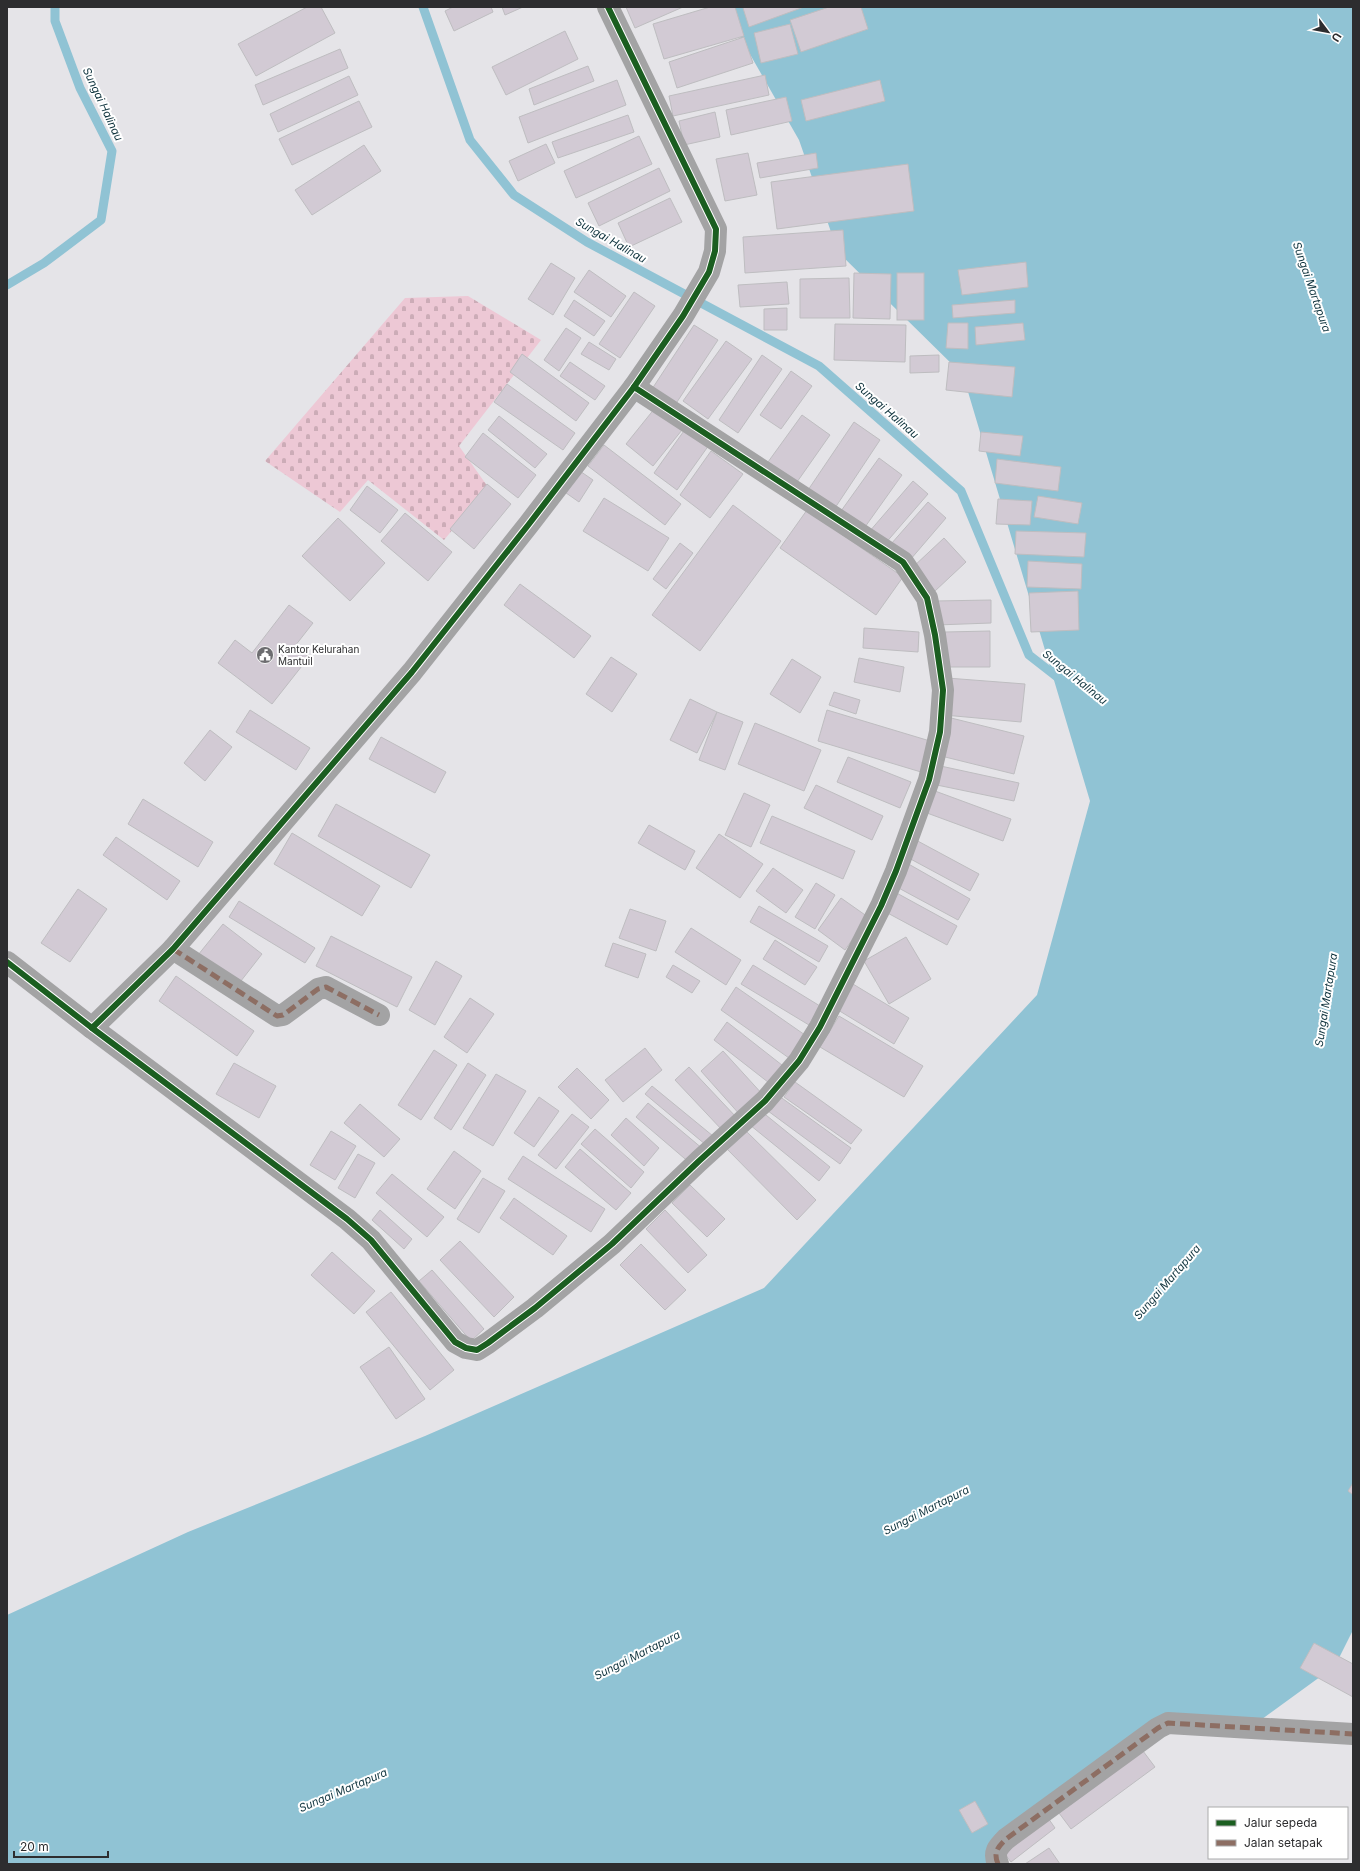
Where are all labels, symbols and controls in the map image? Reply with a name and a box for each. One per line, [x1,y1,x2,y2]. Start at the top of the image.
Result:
north arrow [1308,12,1348,52]
text: U [1328,30,1345,44]
water label: Sungai Halinau [80,65,126,143]
water label: Sungai Halinau [573,214,649,266]
water label: Sungai Martapura [1290,240,1334,334]
water label: Sungai Halinau [852,379,922,442]
place label: Kantor Kelurahan Mantuil [278,643,359,667]
public building icon: Kantor Kelurahan Mantuil [255,645,275,665]
water label: Sungai Halinau [1040,647,1111,708]
water label: Sungai Martapura [1312,952,1340,1048]
water label: Sungai Martapura [1131,1242,1203,1322]
water label: Sungai Martapura [881,1482,972,1538]
water label: Sungai Martapura [592,1627,683,1683]
water label: Sungai Martapura [297,1765,389,1815]
legend [1208,1807,1348,1859]
text: Jalur sepeda [1244,1815,1317,1830]
scale bar [14,1833,108,1859]
text: Jalan setapak [1244,1835,1323,1850]
text: 20 m [20,1839,49,1854]

